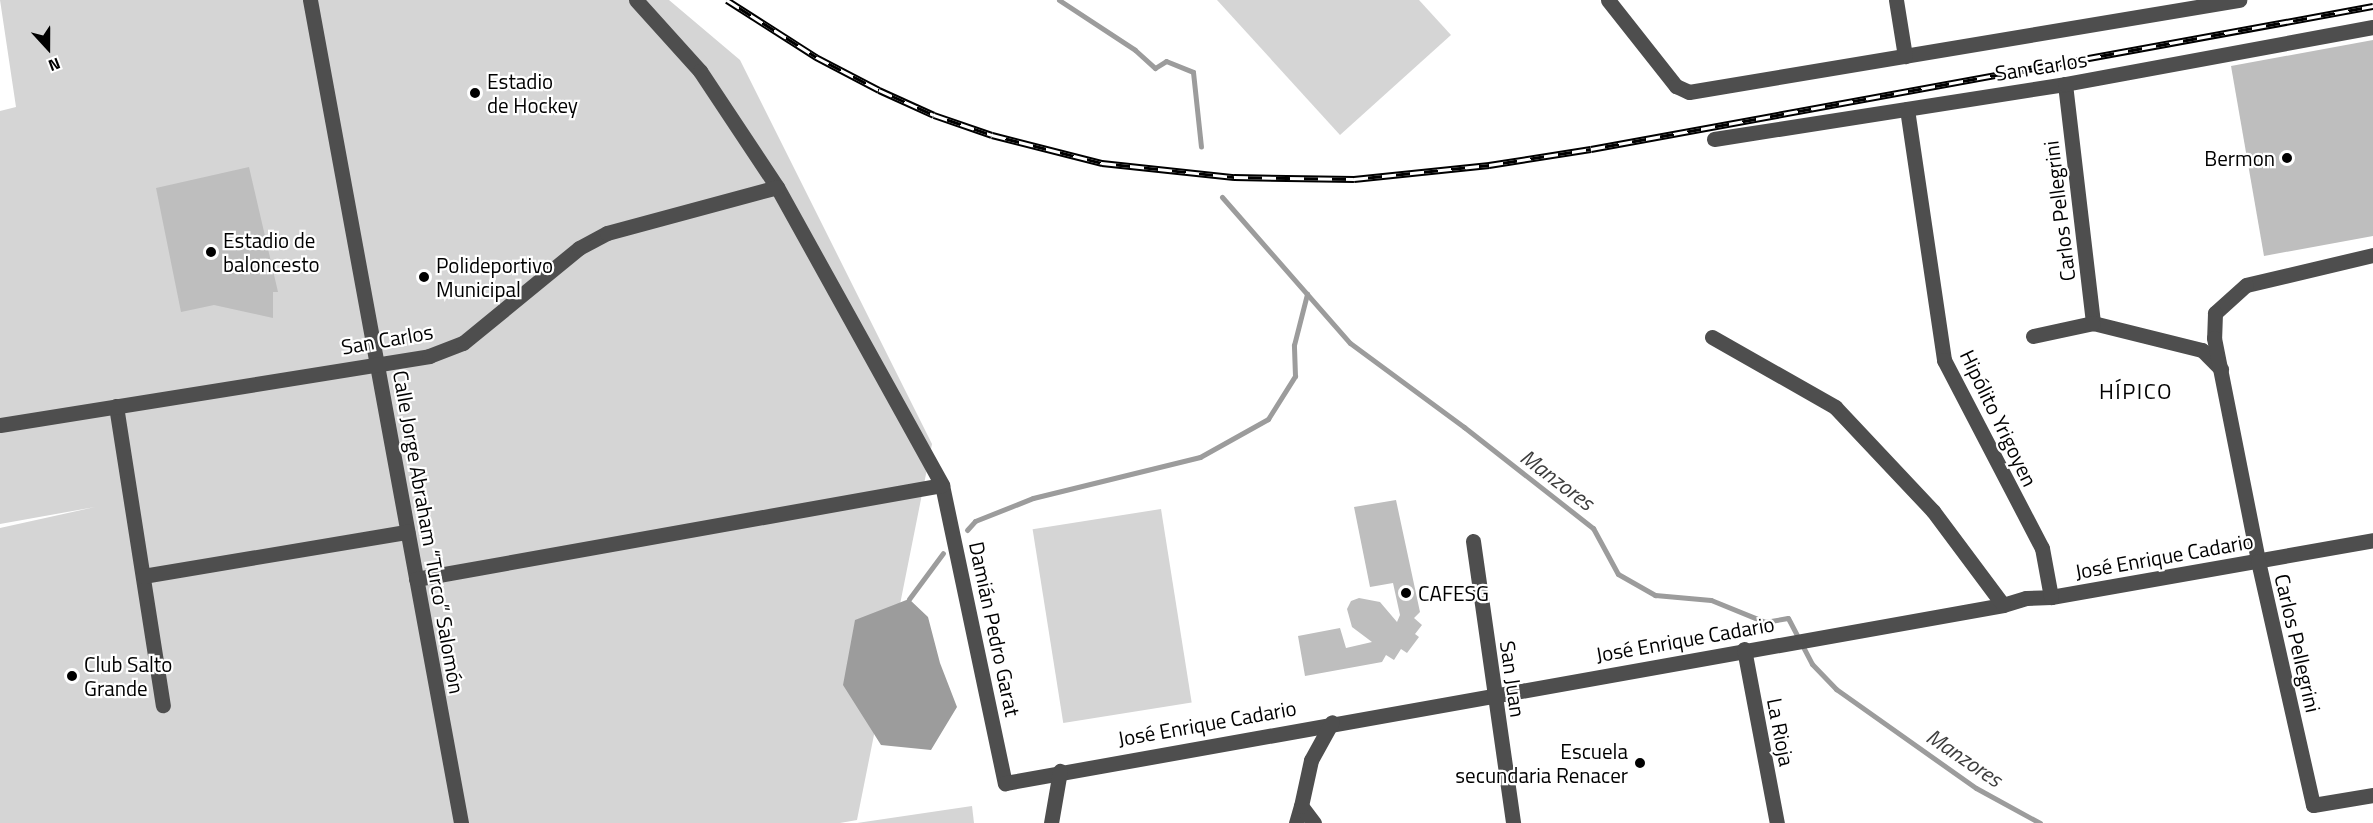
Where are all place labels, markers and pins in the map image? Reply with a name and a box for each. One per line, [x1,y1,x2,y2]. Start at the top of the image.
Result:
place label: Estadio de Hockey [487,68,578,118]
marker: Estadio de Hockey [468,86,482,100]
place label: Bermon [2204,145,2275,171]
marker: Bermon [2280,151,2294,165]
place label: Estadio de baloncesto [223,227,320,277]
marker: Estadio de baloncesto [204,245,218,259]
place label: Polideportivo Municipal [436,252,553,302]
marker: Polideportivo Municipal [417,270,431,284]
place label: CAFESG [1418,580,1489,606]
marker: CAFESG [1399,586,1413,600]
place label: Club Salto Grande [84,651,172,701]
marker: Club Salto Grande [65,669,79,683]
place label: Escuela secundaria Renacer [1455,738,1628,788]
marker: Escuela secundaria Renacer [1633,756,1647,770]

